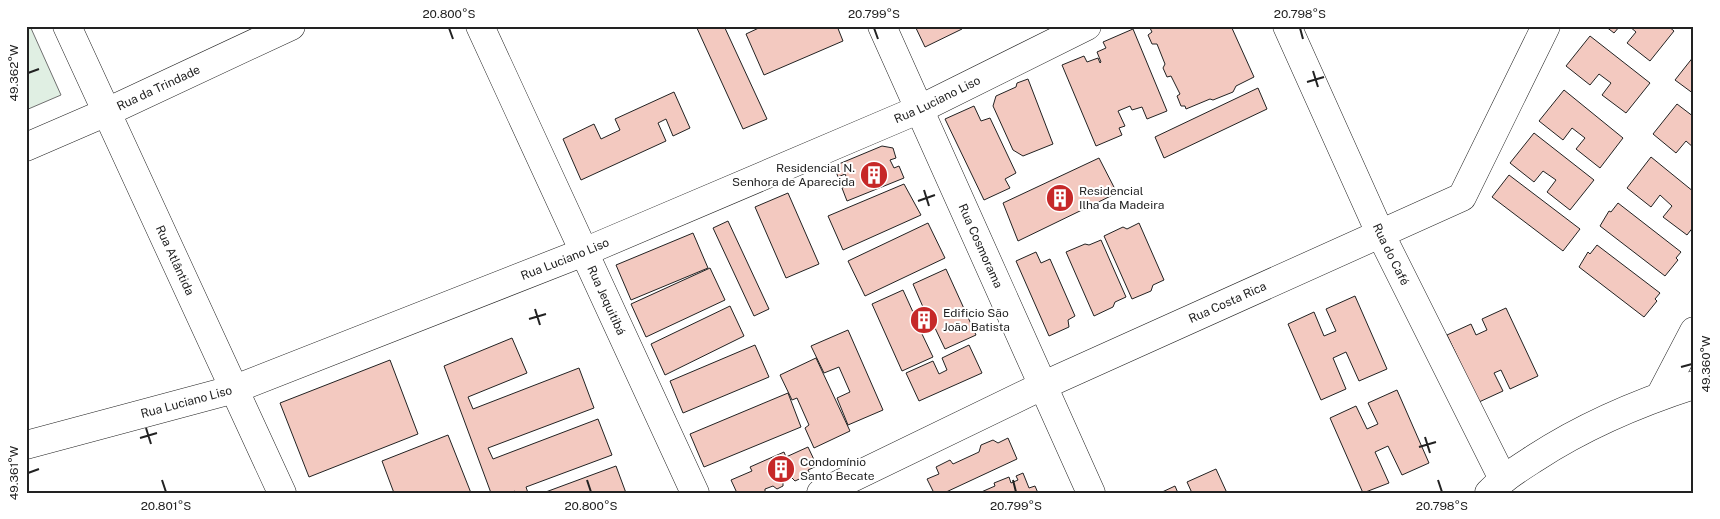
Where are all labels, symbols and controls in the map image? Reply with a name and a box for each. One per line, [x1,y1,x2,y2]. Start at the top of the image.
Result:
text: 20.800°S [422,7,476,21]
text: 20.799°S [848,7,900,21]
text: 20.798°S [1274,7,1326,21]
text: 49.362°W [7,44,21,101]
street label: Rua da Trindade [115,62,202,113]
street label: Rua Luciano Liso [892,73,983,126]
building icon: Residencial N. Senhora de Aparecida [859,160,889,190]
place label: Residencial N. Senhora de Aparecida [732,161,855,189]
building icon: Residencial Ilha da Madeira [1045,183,1075,213]
place label: Residencial Ilha da Madeira [1079,184,1164,212]
street label: Rua Cosmorama [955,202,1005,290]
street label: Rua do Café [1370,221,1412,288]
street label: Rua Atlântida [153,223,197,298]
street label: Rua Luciano Liso [519,235,611,283]
street label: Rua Jequitibá [584,263,628,337]
street label: Rua Costa Rica [1186,279,1269,326]
building icon: Edificio São João Batista [909,305,939,335]
place label: Edificio São João Batista [943,306,1010,334]
text: 49.360°W [1699,335,1713,392]
street label: Rua Luciano Liso [139,383,234,421]
text: 49.361°W [7,445,21,500]
building icon: Condomínio Santo Becate [766,454,796,484]
place label: Condomínio Santo Becate [800,455,875,483]
text: 20.801°S [141,499,191,513]
text: 20.800°S [564,499,618,513]
text: 20.799°S [990,499,1042,513]
text: 20.798°S [1416,499,1468,513]

